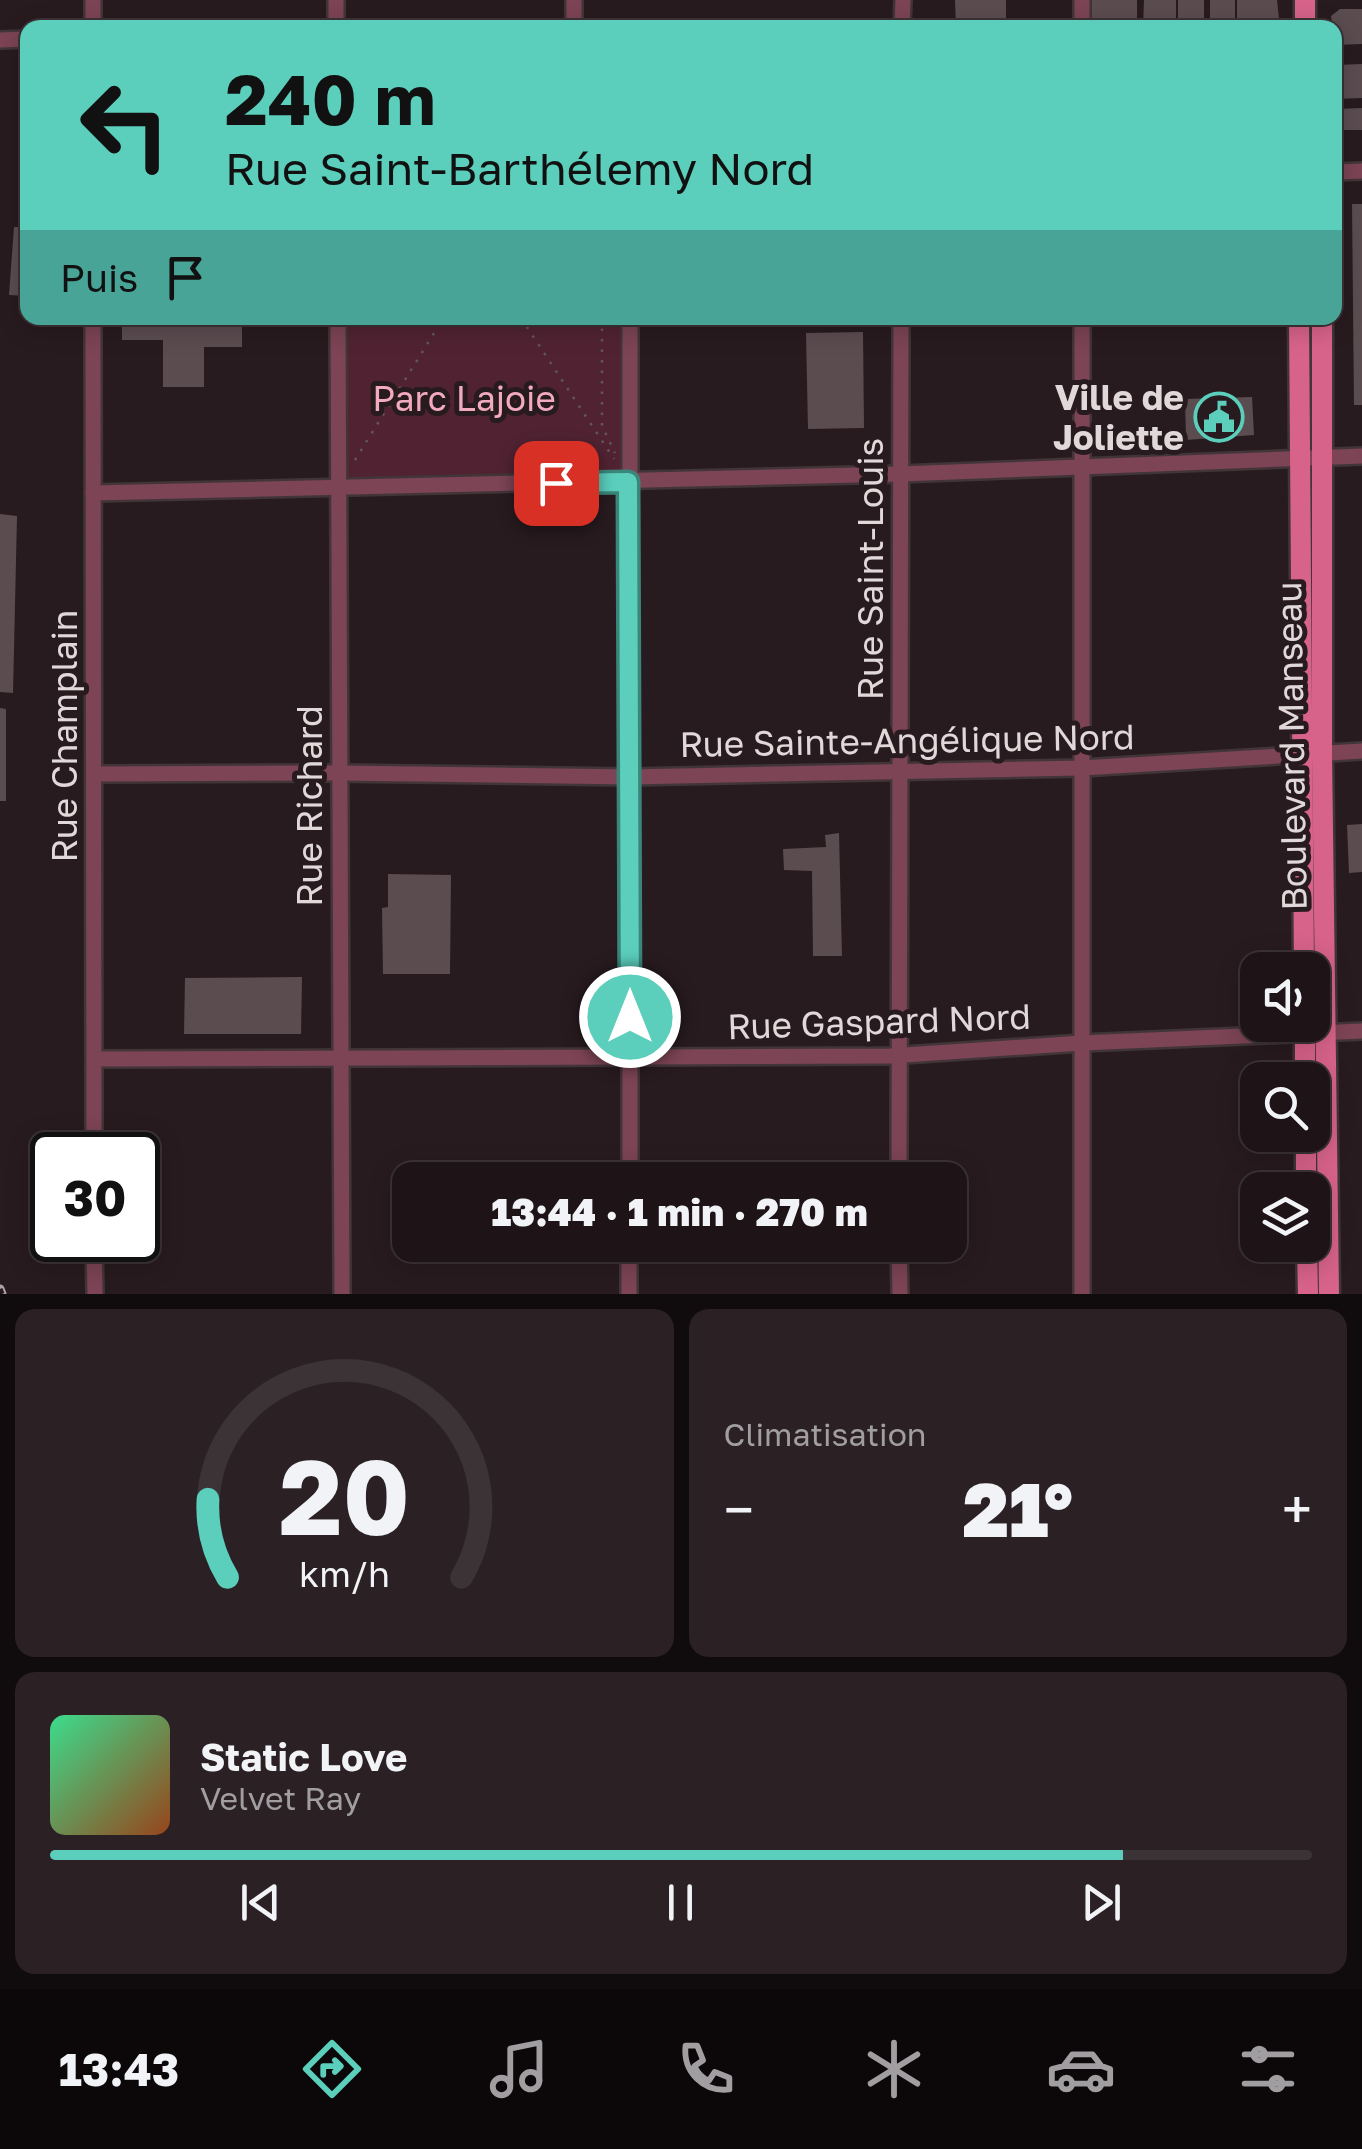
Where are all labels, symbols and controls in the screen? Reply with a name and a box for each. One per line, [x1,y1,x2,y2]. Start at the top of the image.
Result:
text: 240 m [225,56,436,140]
icon: left [60,60,190,190]
text: Rue Saint-Barthélemy Nord [225,141,814,195]
icon: arrive [158,250,213,305]
text: Puis [60,255,138,300]
place label: Ville de Joliette [1053,376,1184,458]
park label: Parc Lajoie [372,377,556,419]
public building icon: Ville de Joliette [1193,391,1245,443]
street label: Rue Saint-Louis [849,438,891,700]
pin [514,441,599,526]
icon: arrive [529,456,584,511]
street label: Boulevard Manseau [1267,581,1315,911]
street label: Rue Champlain [43,610,85,862]
street label: Rue Richard [288,705,330,907]
street label: Rue Sainte-Angélique Nord [679,715,1135,765]
map controls [1240,952,1330,1262]
button: sound [1240,952,1330,1042]
position arrow [578,965,682,1069]
street label: Rue Gaspard Nord [727,995,1031,1047]
button: search [1240,1062,1330,1152]
speed limit sign: 30 [30,1132,160,1262]
button: layers [1240,1172,1330,1262]
text: 13:44 · 1 min · 270 m [491,1189,868,1234]
text: Climatisation [724,1415,927,1453]
text: 20 [279,1433,410,1558]
text: 21° [963,1463,1073,1554]
text: − [724,1476,754,1542]
text: + [1282,1476,1312,1542]
text: km/h [299,1552,390,1595]
text: Static Love [200,1734,407,1779]
text: Velvet Ray [200,1779,361,1817]
icon: previous [233,1875,288,1930]
icon: pause [653,1875,708,1930]
icon: next [1074,1875,1129,1930]
icon: directions [297,2034,367,2104]
icon: music [484,2034,554,2104]
icon: phone [671,2034,741,2104]
icon: climate [859,2034,929,2104]
icon: car [1046,2034,1116,2104]
icon: filters [1233,2034,1303,2104]
text: 13:43 [59,2042,179,2096]

